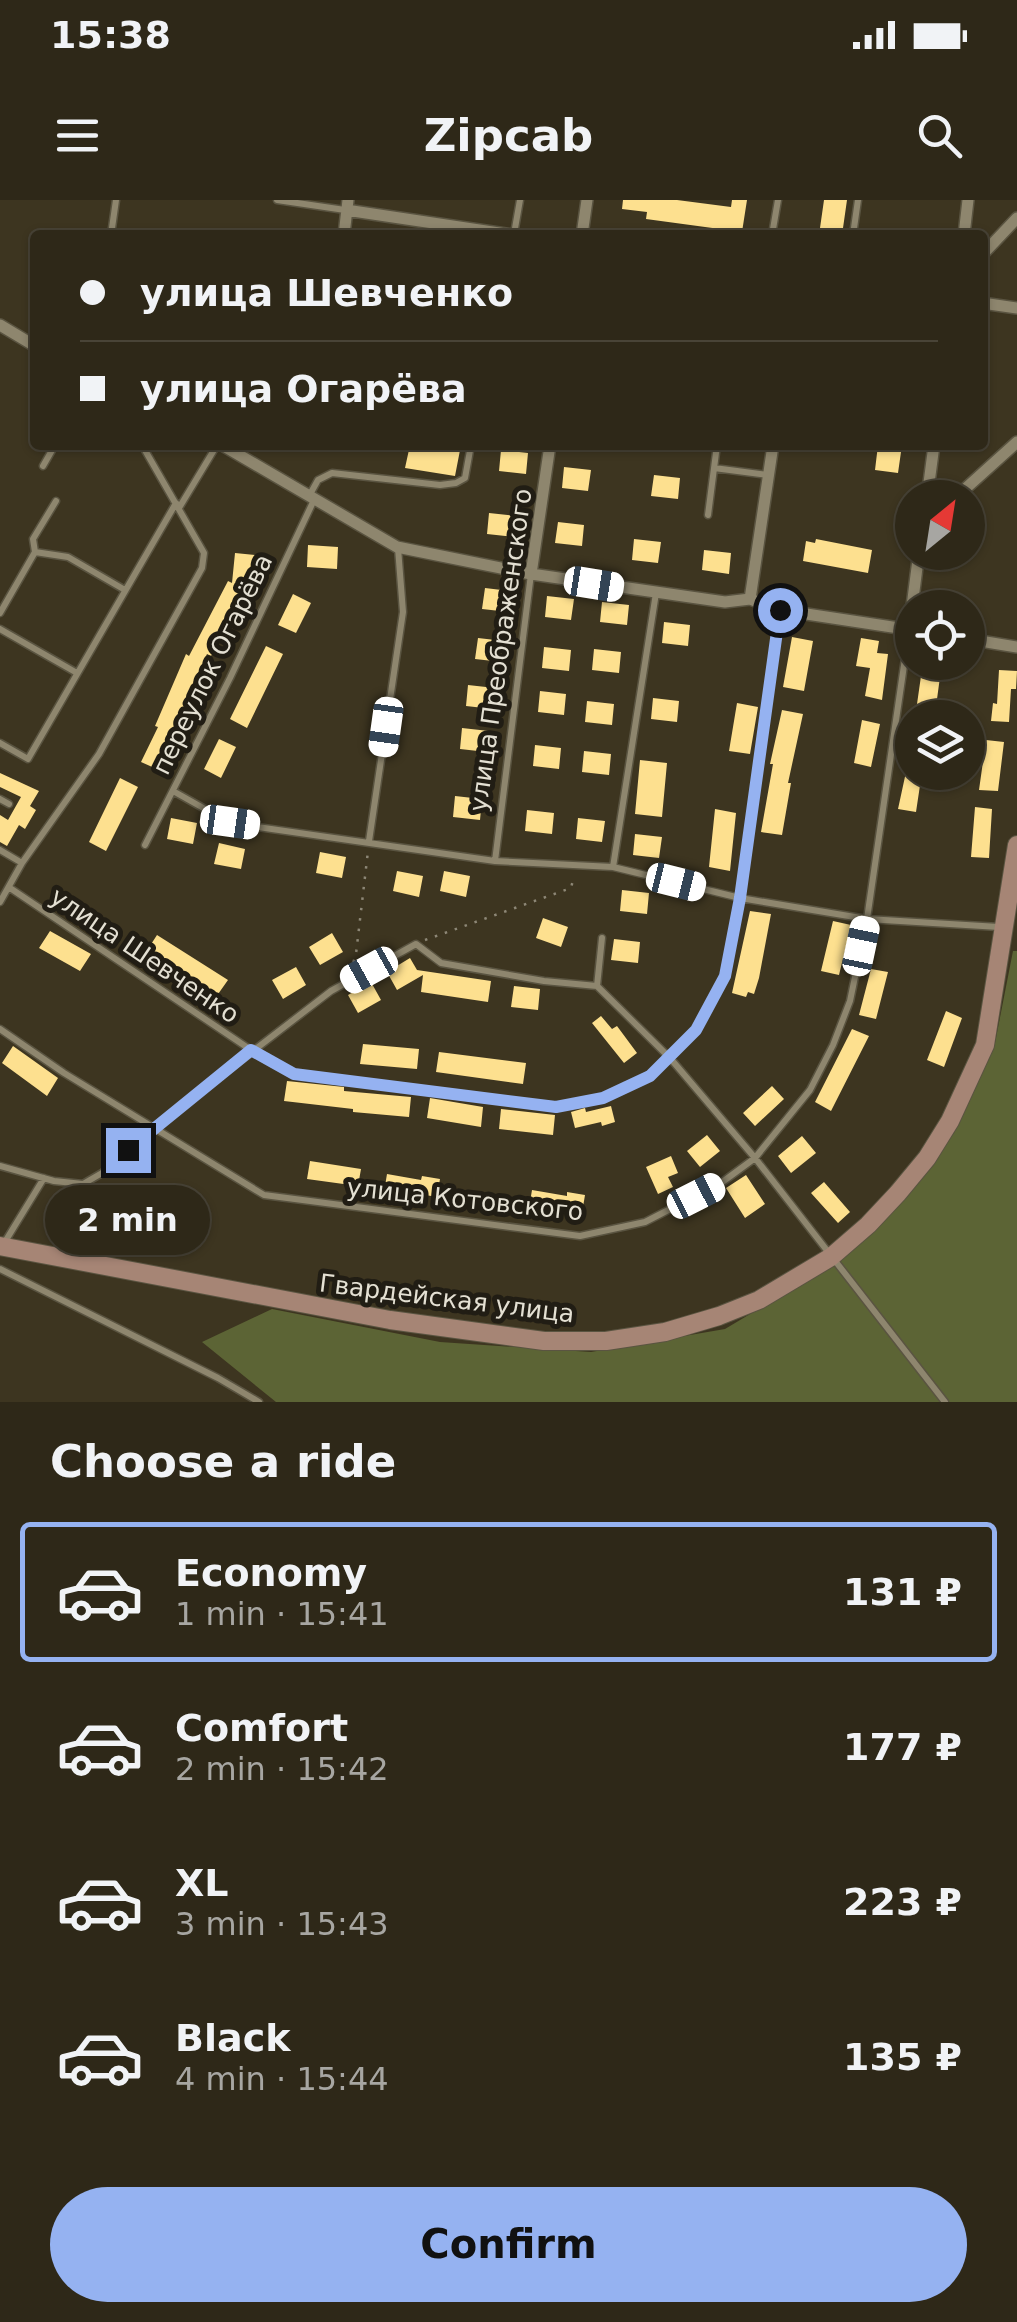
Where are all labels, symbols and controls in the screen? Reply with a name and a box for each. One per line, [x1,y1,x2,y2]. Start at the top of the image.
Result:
text: 15:38 [50,13,171,57]
icon: menu [50,108,105,163]
icon: search [912,108,967,163]
text: Zipcab [424,109,593,162]
text: улица Шевченко [140,271,513,315]
text: улица Огарёва [140,367,467,411]
north arrow [895,480,985,570]
map controls [895,480,985,790]
street label: улица Преображенского [463,487,538,814]
street label: переулок Огарёва [146,549,278,779]
car [562,564,626,604]
route start [758,588,803,633]
button: locate [895,590,985,680]
car [367,695,405,759]
button: layers [895,700,985,790]
car [198,803,262,841]
car [643,860,709,904]
street label: улица Шевченко [45,882,244,1029]
car [840,914,882,978]
car [335,942,403,998]
route end [106,1128,151,1173]
car [662,1169,730,1223]
street label: улица Котовского [345,1173,585,1226]
callout: 2 min [46,1185,210,1255]
text: 2 min [77,1201,178,1239]
street label: Гвардейская улица [318,1268,576,1329]
text: Choose a ride [50,1435,396,1488]
icon: car [55,1547,145,1637]
text: Economy [175,1551,367,1595]
text: 131 ₽ [843,1570,962,1614]
text: 1 min · 15:41 [175,1595,389,1633]
icon: car [55,1702,145,1792]
text: Comfort [175,1706,348,1750]
text: 177 ₽ [843,1725,962,1769]
text: 2 min · 15:42 [175,1750,389,1788]
icon: car [55,1857,145,1947]
text: XL [175,1861,229,1905]
text: 223 ₽ [843,1880,962,1924]
text: 3 min · 15:43 [175,1905,389,1943]
icon: car [55,2012,145,2102]
text: Black [175,2016,290,2060]
text: 135 ₽ [843,2035,962,2079]
text: 4 min · 15:44 [175,2060,389,2098]
button: Confirm [50,2187,967,2302]

